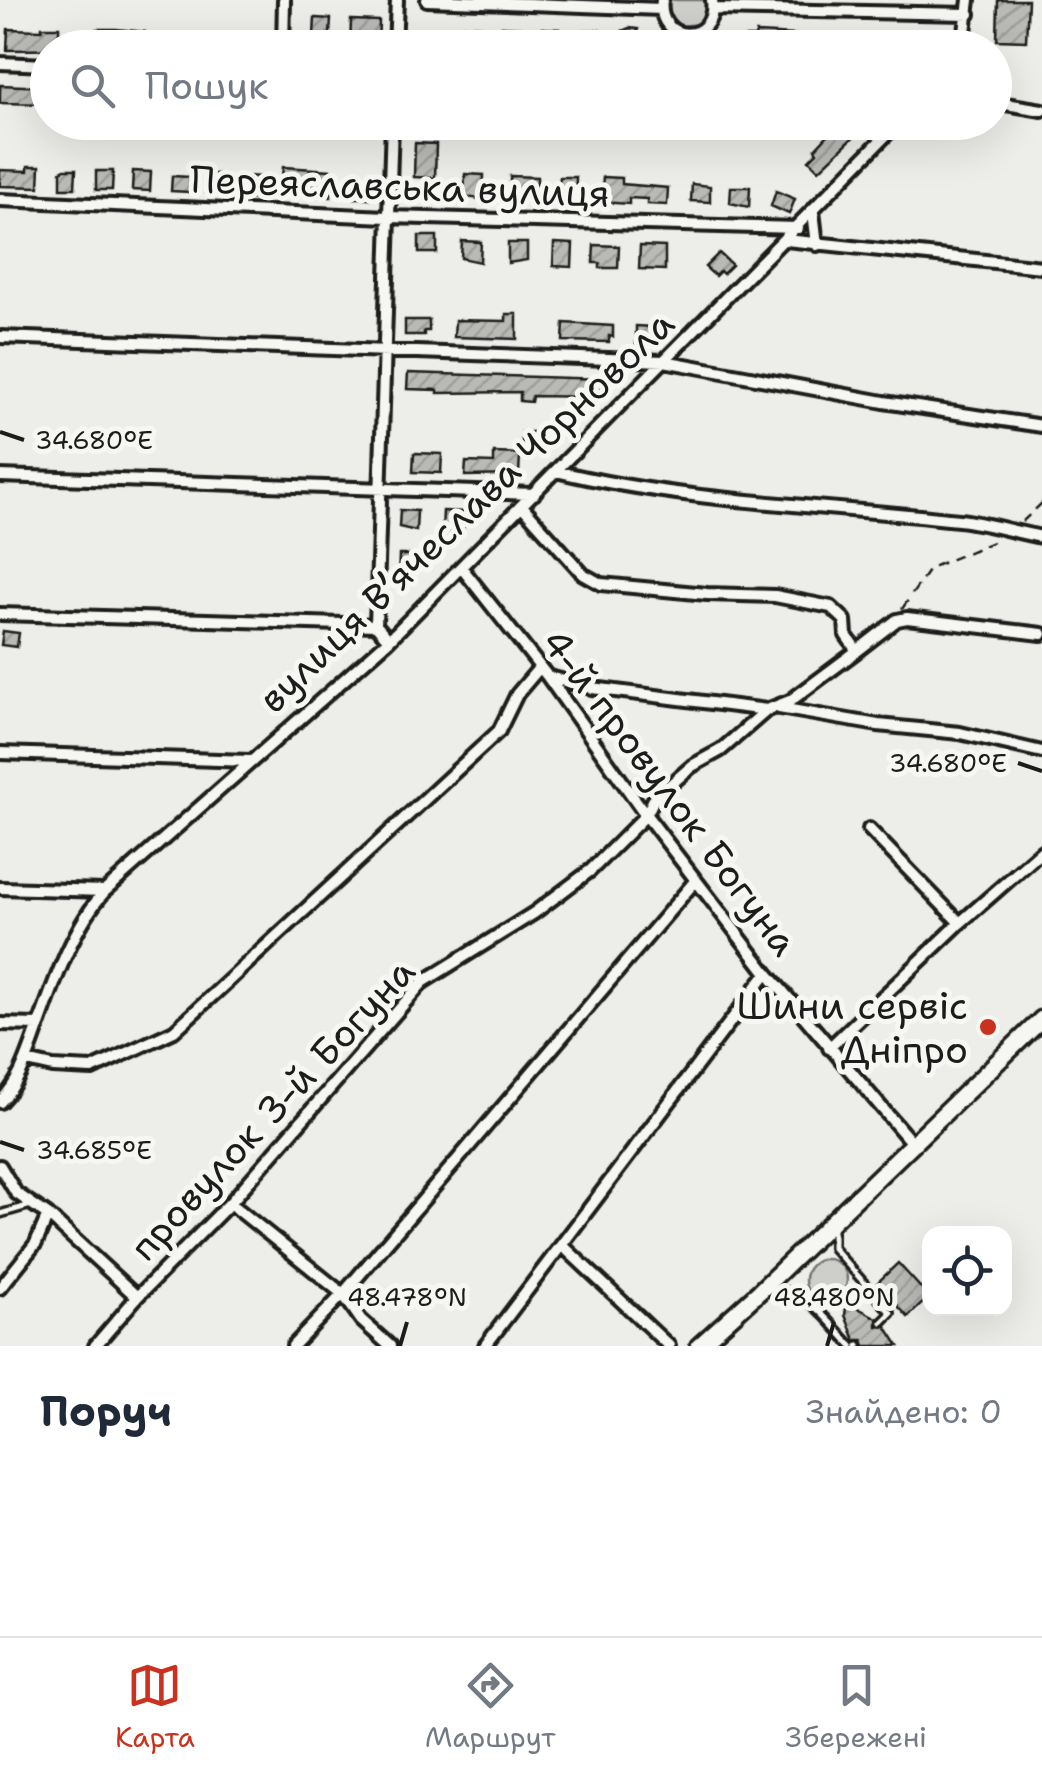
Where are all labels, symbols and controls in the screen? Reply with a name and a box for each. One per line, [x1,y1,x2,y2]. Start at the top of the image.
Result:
search box [30,30,1012,140]
icon: search [65,58,120,113]
text: Пошук [145,60,268,111]
street label: Переяславська вулиця [189,153,611,219]
street label: вулиця Вʼячеслава Чорновола [247,298,685,724]
text: 34.680°E [35,423,153,457]
street label: 4-й провулок Богуна [530,618,810,966]
text: 34.680°E [889,746,1007,780]
street label: провулок 3-й Богуна [118,946,426,1271]
place label: Шини сервіс Дніпро [736,980,968,1075]
marker: Шини сервіс Дніпро [977,1016,999,1038]
text: 34.685°E [36,1133,152,1167]
map controls [922,1226,1012,1316]
button: locate [922,1226,1012,1316]
text: 48.478°N [347,1280,467,1314]
text: 48.480°N [773,1280,895,1314]
text: Поруч [40,1383,172,1439]
text: Знайдено: 0 [806,1390,1002,1433]
tab: Карта [115,1658,195,1756]
tab: Маршрут [425,1658,555,1756]
tab: Збережені [785,1658,927,1756]

